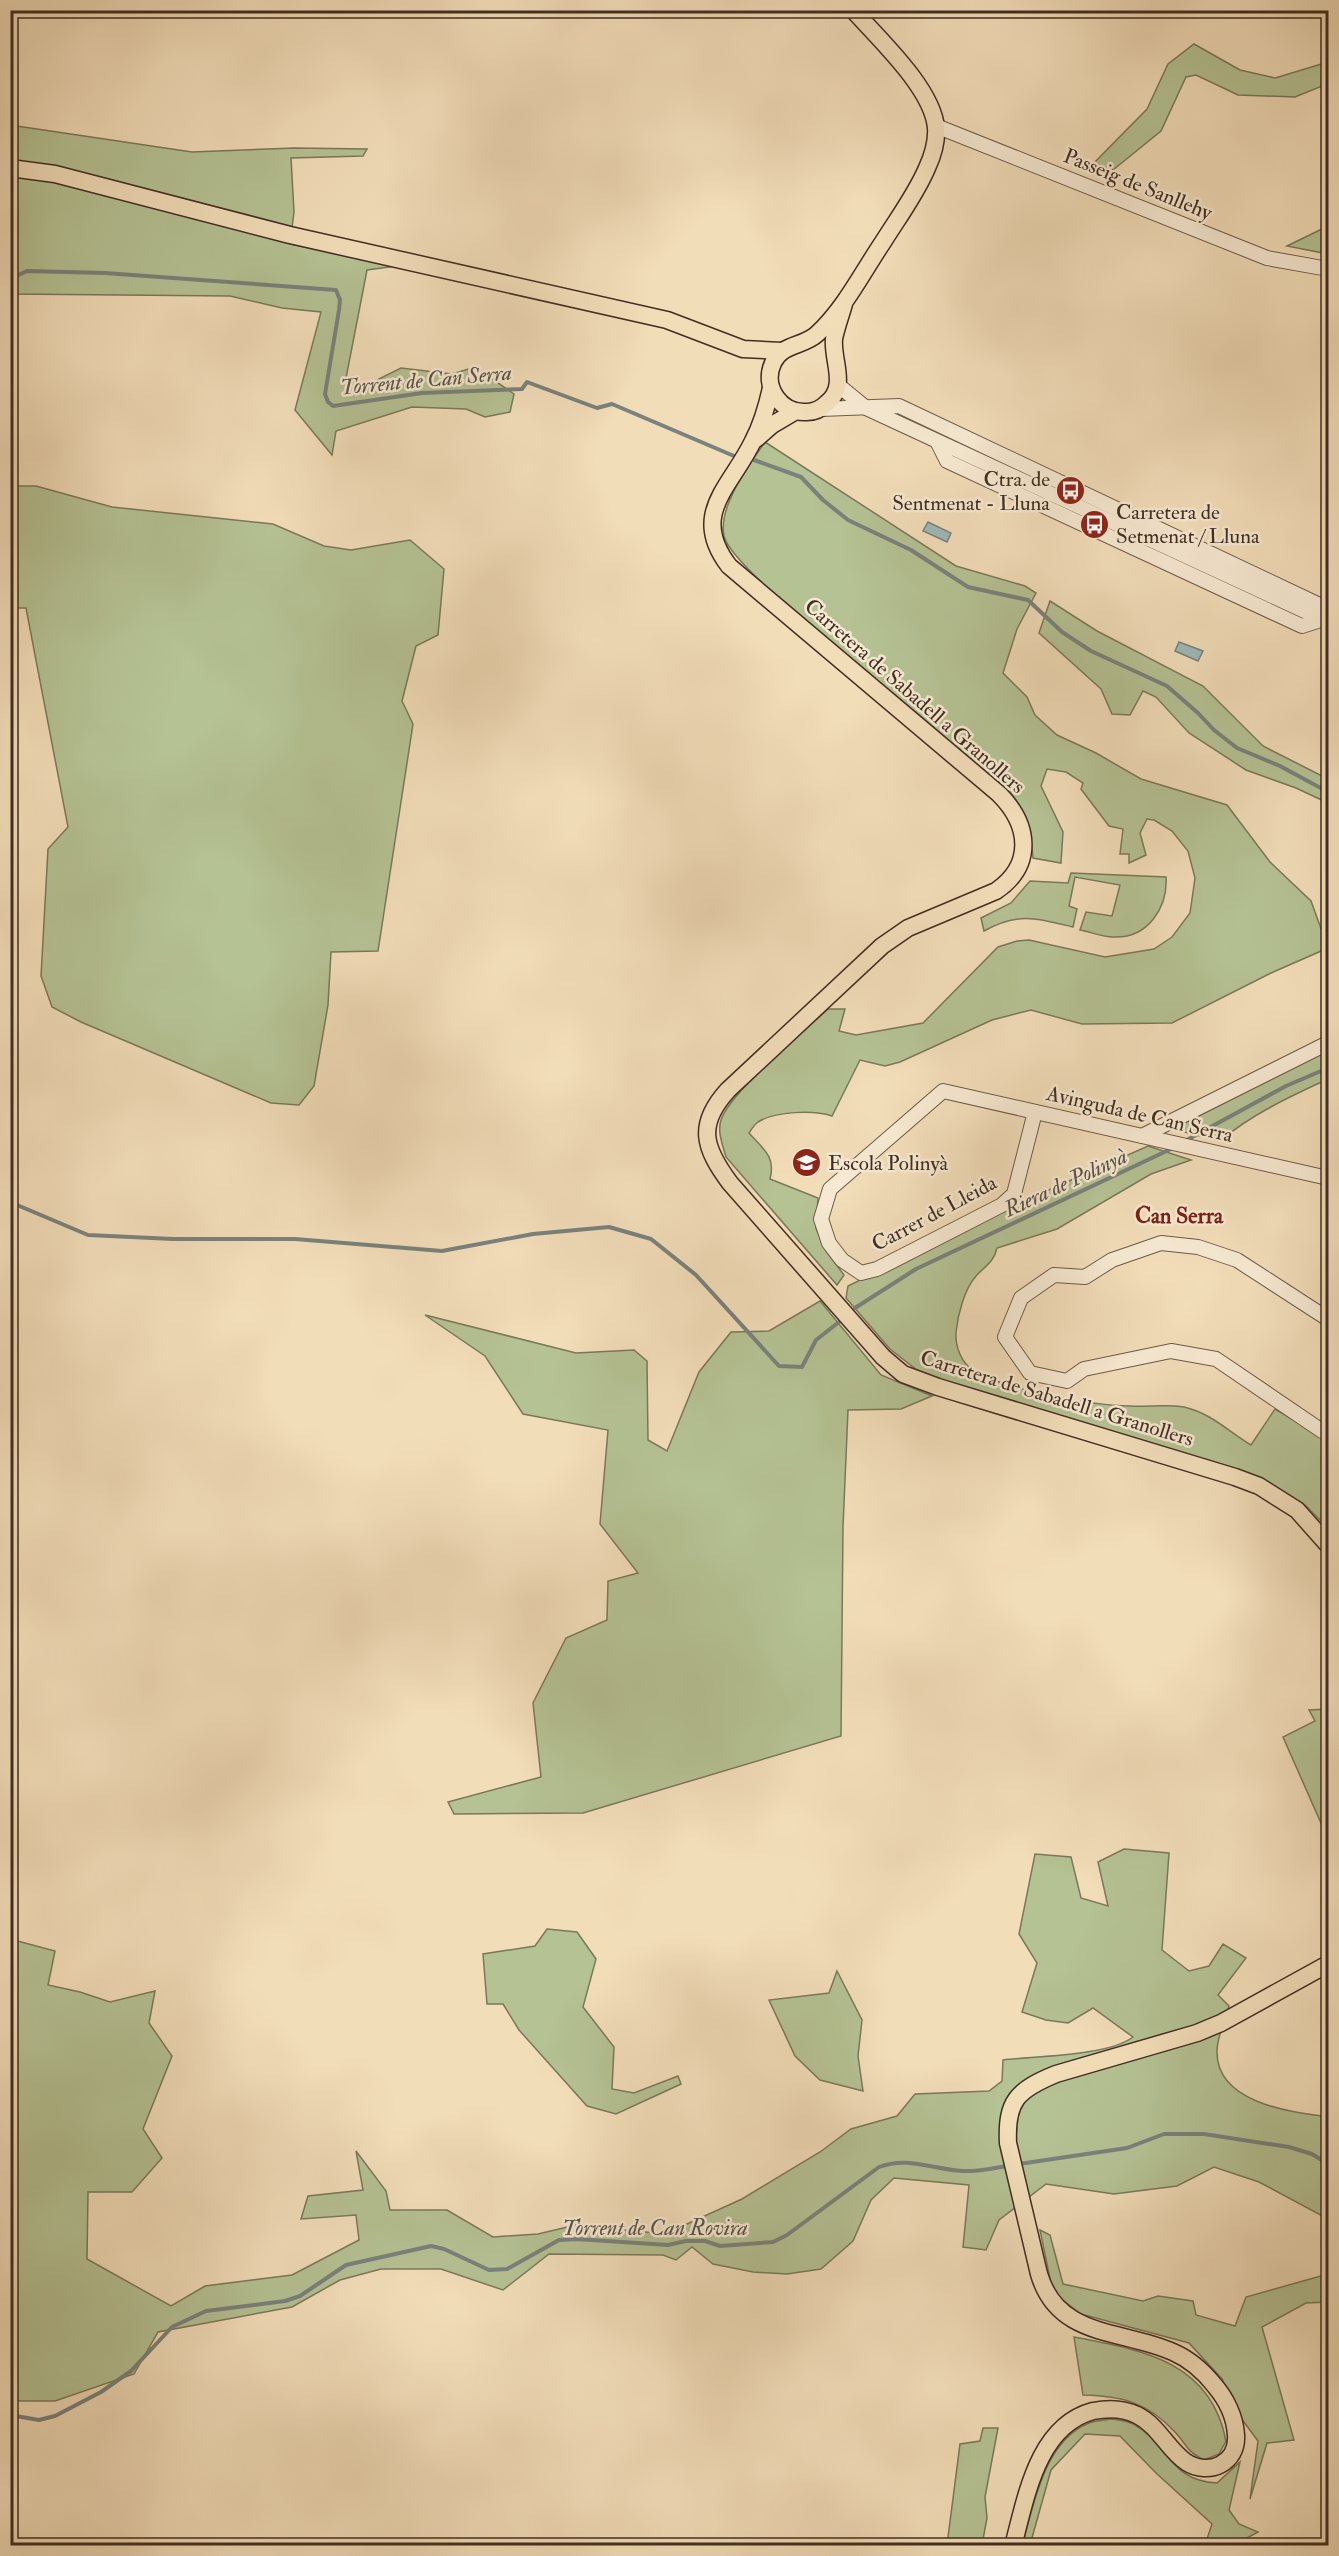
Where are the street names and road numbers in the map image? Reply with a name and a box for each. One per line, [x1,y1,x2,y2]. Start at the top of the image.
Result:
street label: Passeig de Sanllehy [1059,142,1217,227]
street label: Carretera de Sabadell a Granollers [799,593,1031,800]
street label: Avinguda de Can Serra [1043,1080,1236,1149]
street label: Carrer de Lleida [867,1169,1002,1258]
street label: Carretera de Sabadell a Granollers [917,1344,1197,1453]

